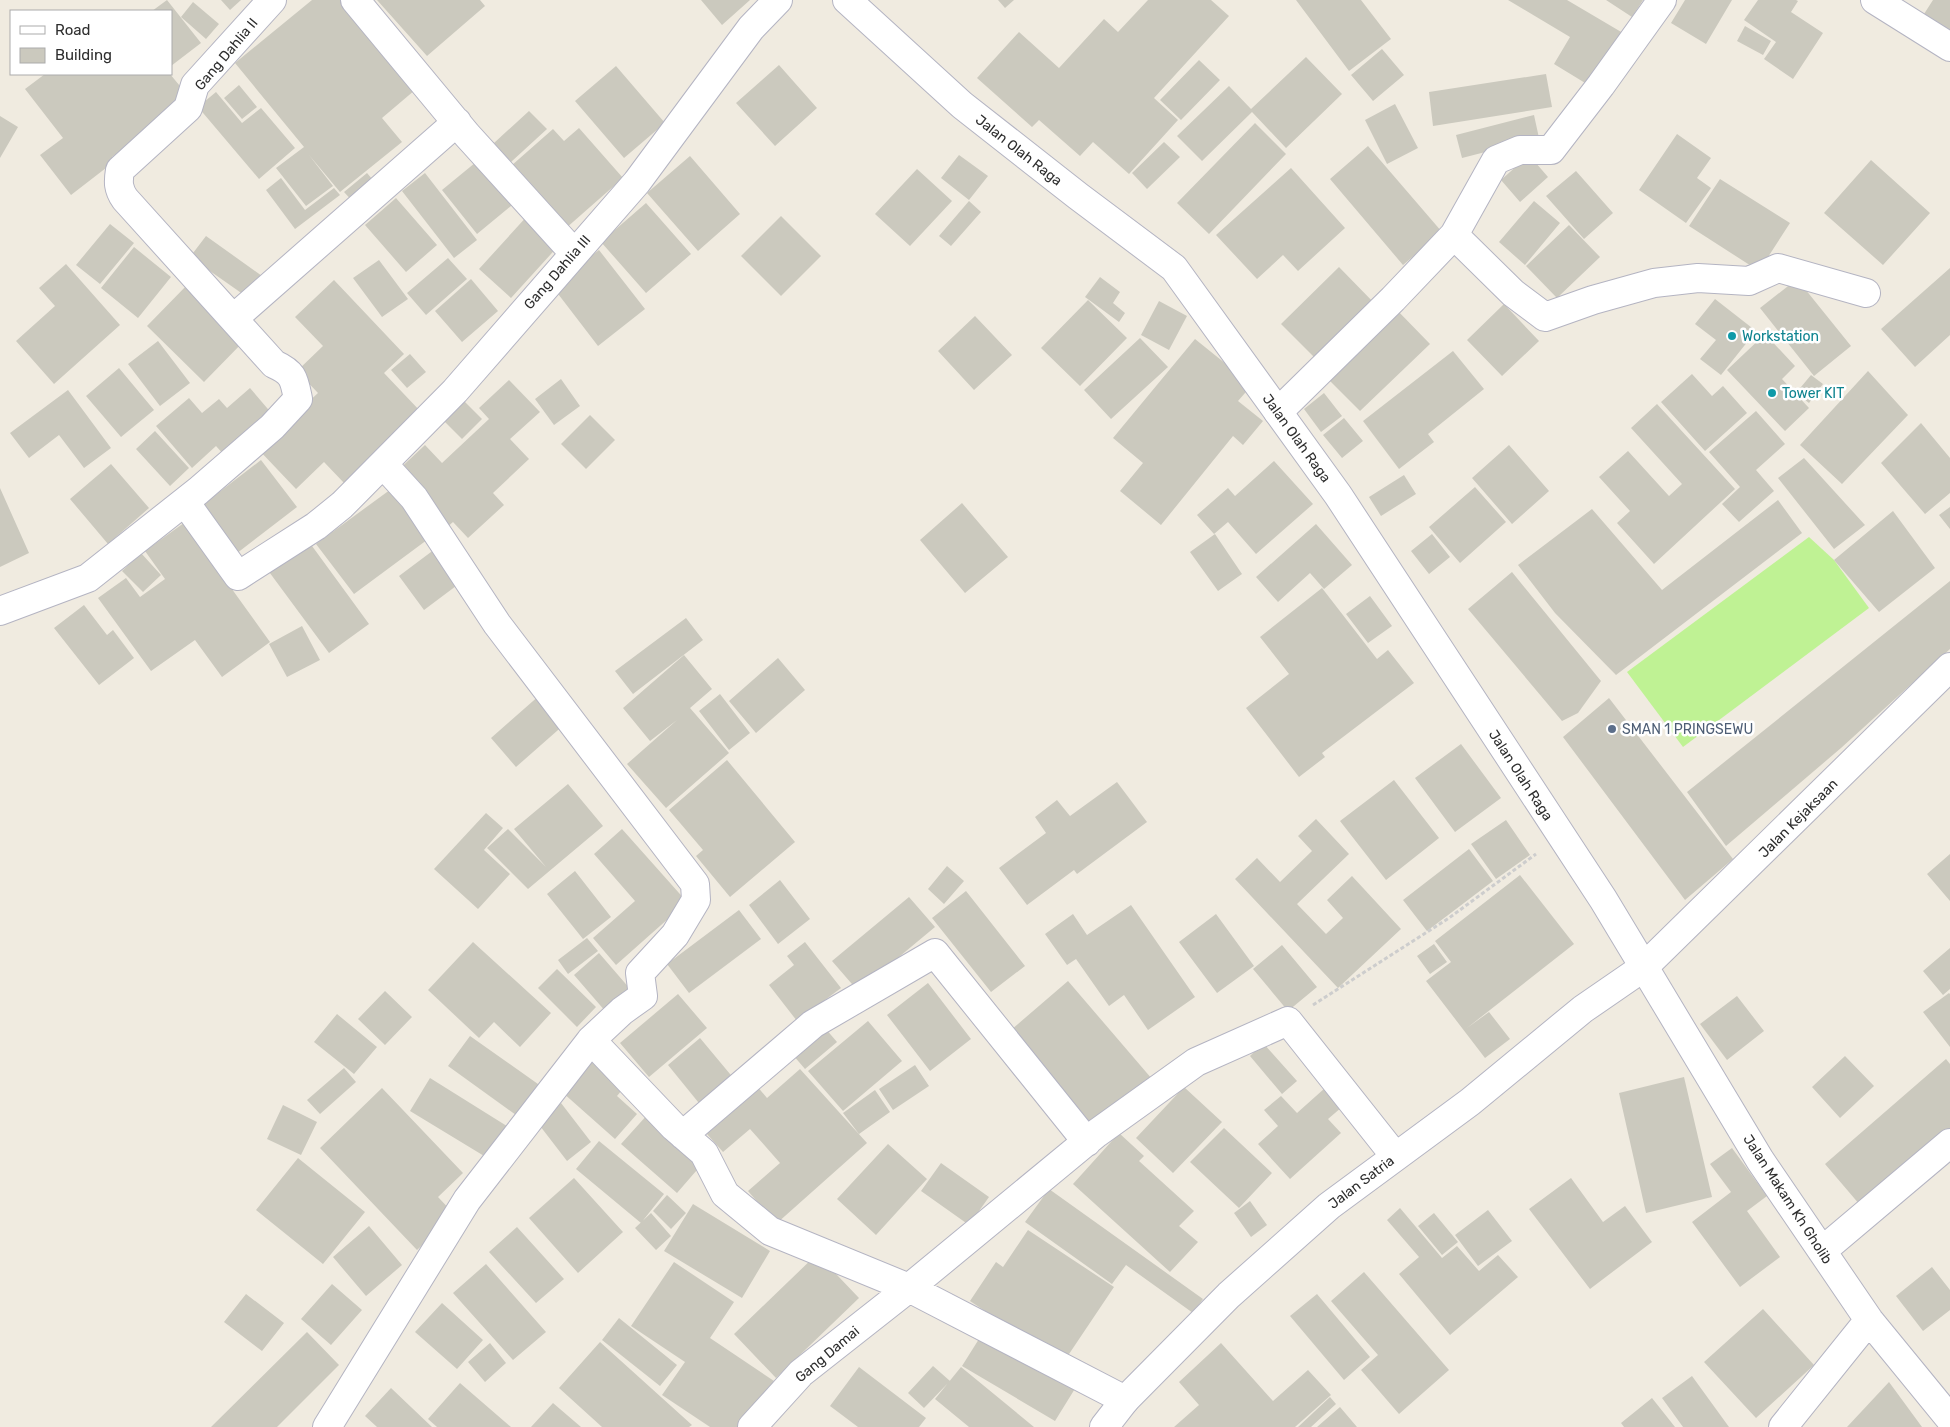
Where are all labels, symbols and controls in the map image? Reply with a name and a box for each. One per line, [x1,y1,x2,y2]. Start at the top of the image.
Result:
legend [10,10,172,75]
street label: Gang Dahlia II [191,15,262,94]
text: Road [55,21,91,39]
text: Building [55,46,112,64]
street label: Jalan Olah Raga [972,111,1065,189]
street label: Gang Dahlia III [521,232,594,313]
place label: Workstation [1742,328,1819,345]
marker: Workstation [1726,330,1738,342]
place label: Tower KIT [1782,385,1844,402]
marker: Tower KIT [1766,387,1778,399]
street label: Jalan Olah Raga [1259,391,1334,486]
place label: SMAN 1 PRINGSEWU [1622,721,1753,738]
marker: SMAN 1 PRINGSEWU [1606,723,1618,735]
street label: Jalan Olah Raga [1485,727,1556,824]
street label: Jalan Kejaksaan [1755,775,1841,861]
street label: Jalan Makam Kh Gholib [1739,1131,1836,1267]
street label: Jalan Satria [1325,1152,1398,1213]
street label: Gang Damai [792,1323,863,1386]

